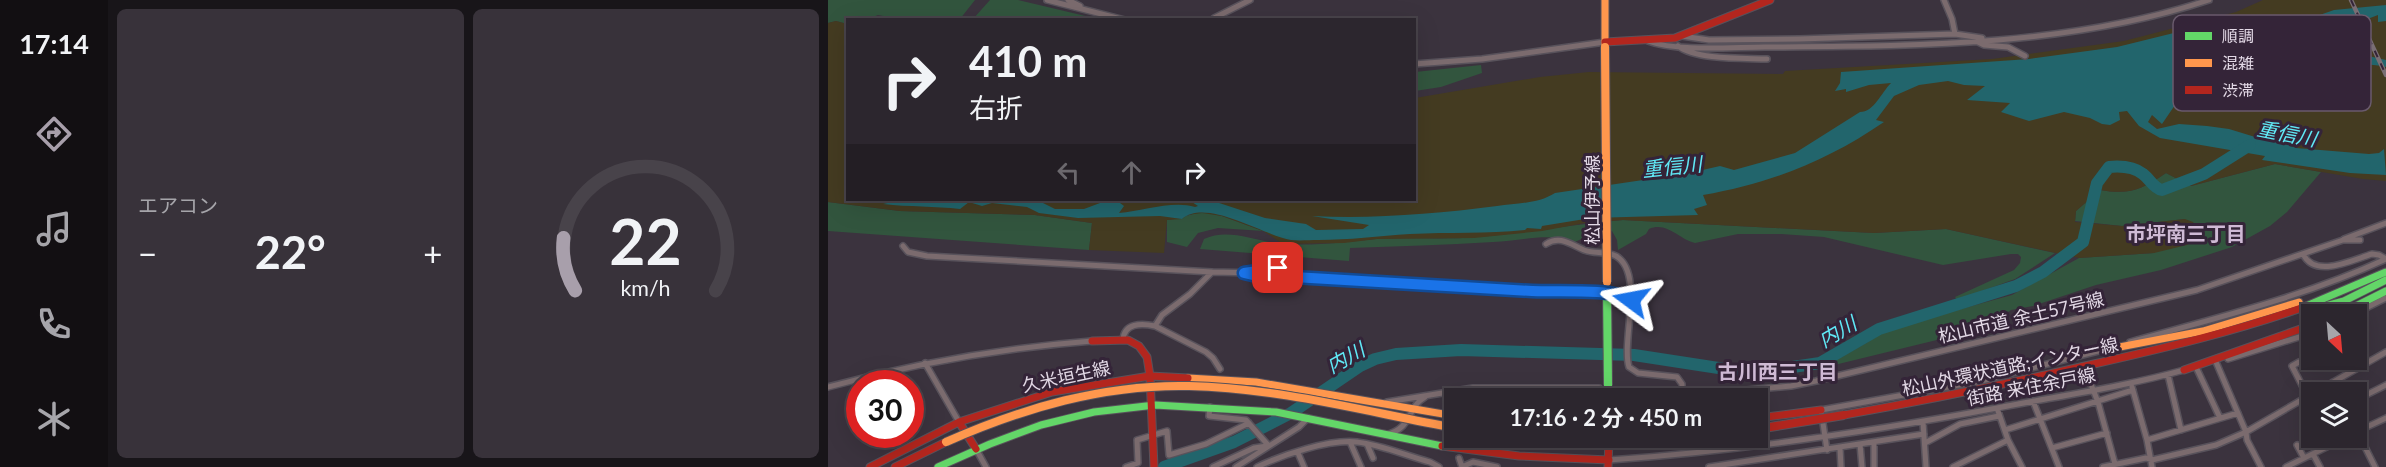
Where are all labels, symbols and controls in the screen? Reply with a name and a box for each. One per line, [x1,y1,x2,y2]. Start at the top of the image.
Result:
legend [2173,15,2371,111]
text: 順調 [2222,26,2254,45]
text: 17:14 [19,27,89,60]
text: 410 m [969,36,1087,86]
icon: right [870,42,948,120]
text: 混雑 [2222,53,2254,72]
text: 渋滞 [2222,80,2254,99]
text: 右折 [969,91,1023,124]
icon: directions [33,113,75,155]
water label: 重信川 [2255,115,2321,151]
water label: 重信川 [1641,151,1705,181]
street label: 松山伊予線 [1581,155,1603,245]
icon: left [1052,156,1085,189]
icon: ahead [1115,156,1148,189]
icon: right [1178,156,1211,189]
text: エアコン [138,193,218,217]
text: 22 [610,203,682,278]
icon: music [33,208,75,250]
district label: 市坪南三丁目 [2126,221,2246,245]
text: 22° [255,225,326,279]
text: − [138,233,157,273]
text: + [423,233,443,273]
pin [1252,242,1303,293]
icon: arrive [1261,251,1294,284]
position arrow [1599,268,1663,332]
text: km/h [621,275,671,301]
street label: 松山市道 余土57号線 [1936,287,2106,347]
icon: phone [33,303,75,345]
north arrow [2301,304,2367,370]
map controls [2301,304,2367,448]
water label: 内川 [1814,310,1862,351]
street label: 松山外環状道路;インター線 [1900,332,2120,400]
water label: 内川 [1322,336,1370,377]
street label: 久米垣生線 [1020,356,1112,396]
district label: 古川西三丁目 [1718,359,1838,383]
street label: 街路 来住余戸線 [1965,363,2097,409]
speed limit sign: 30 [846,370,924,448]
button: layers [2301,382,2367,448]
icon: climate [33,398,75,440]
text: 17:16 · 2 分 · 450 m [1510,404,1702,431]

